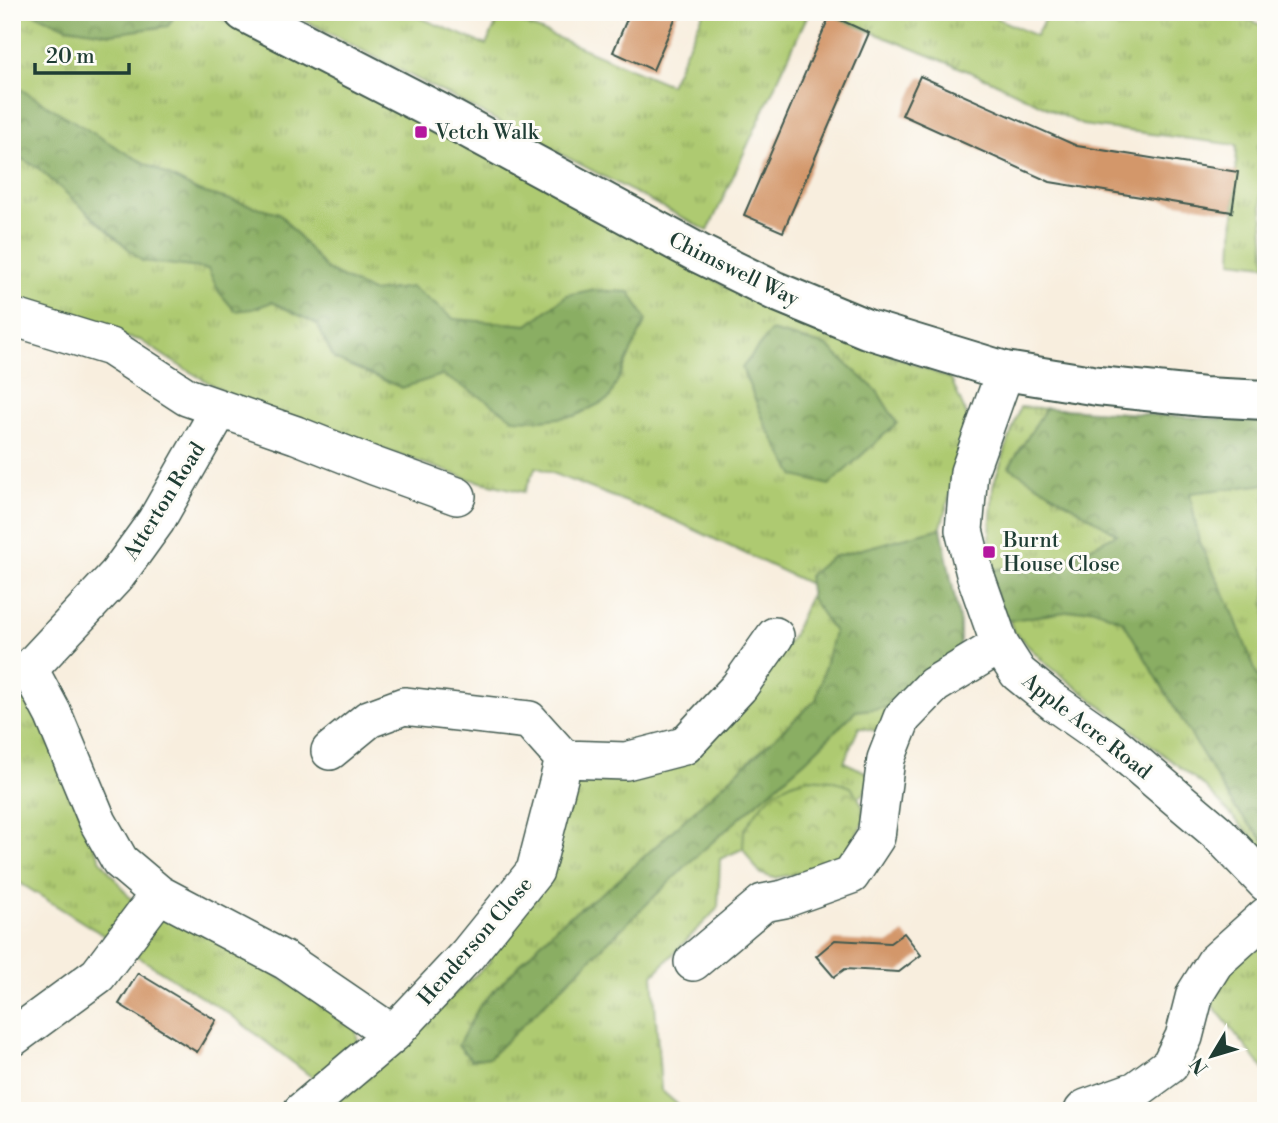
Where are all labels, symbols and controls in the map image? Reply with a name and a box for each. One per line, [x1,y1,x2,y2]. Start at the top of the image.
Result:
scale bar [35,32,130,76]
text: 20 m [46,44,95,70]
place label: Vetch Walk [434,120,540,146]
marker: Vetch Walk [413,124,429,140]
street label: Chimswell Way [664,227,804,313]
street label: Atterton Road [118,438,211,566]
place label: Burnt House Close [1002,528,1120,578]
marker: Burnt House Close [981,544,997,560]
street label: Apple Acre Road [1016,668,1156,785]
street label: Henderson Close [413,872,539,1011]
north arrow [1176,1021,1246,1092]
text: N [1185,1053,1213,1079]

